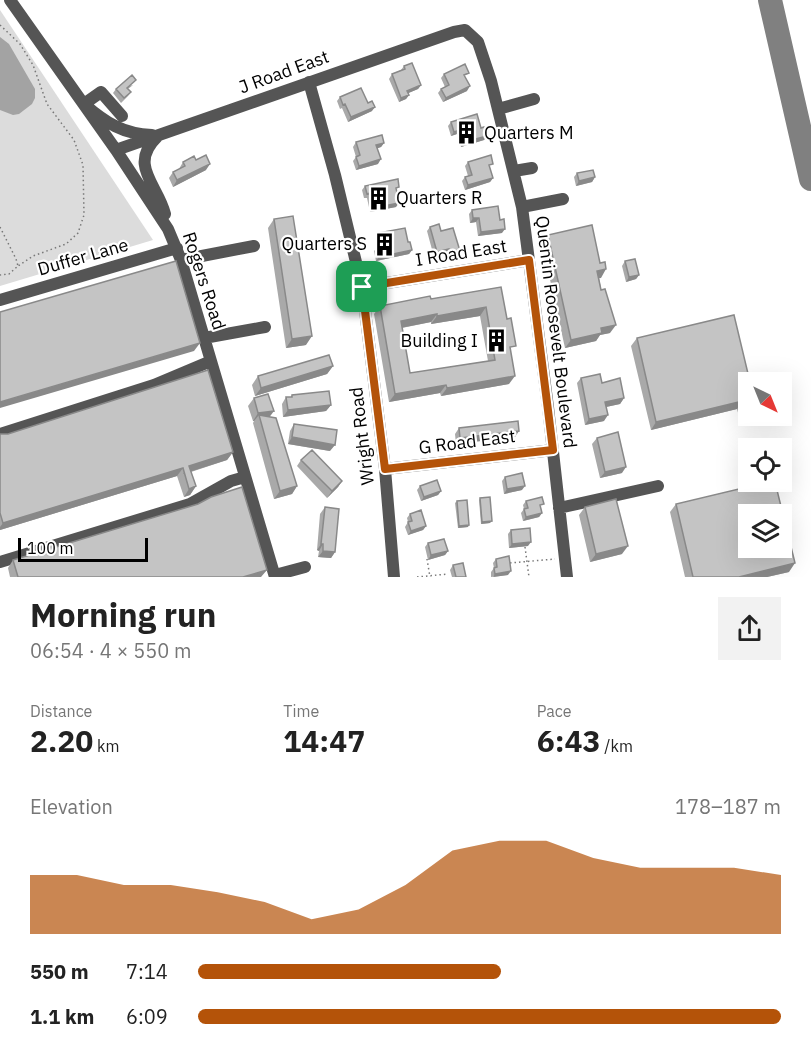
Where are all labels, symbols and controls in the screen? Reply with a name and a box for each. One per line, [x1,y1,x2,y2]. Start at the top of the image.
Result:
street label: J Road East [236,45,332,98]
building icon: Quarters M [453,120,479,146]
place label: Quarters M [484,121,574,144]
building icon: Quarters R [365,185,391,211]
place label: Quarters R [396,186,483,209]
street label: Quentin Roosevelt Boulevard [531,214,582,450]
street label: Rogers Road [178,229,231,333]
building icon: Quarters S [372,231,398,257]
place label: Quarters S [282,232,367,255]
street label: Duffer Lane [35,233,131,280]
street label: I Road East [414,234,508,271]
pin [336,261,387,312]
icon: arrive [345,270,378,303]
building icon: Building I [483,328,509,354]
place label: Building I [401,329,478,352]
north arrow [738,372,792,426]
map controls [738,372,792,558]
street label: Wright Road [344,386,379,486]
street label: G Road East [417,424,517,459]
button: locate [738,438,792,492]
button: layers [738,504,792,558]
scale bar [18,535,148,562]
text: 100 m [27,538,74,558]
text: Morning run [30,593,216,636]
button: share [718,597,781,660]
text: 06:54 · 4 × 550 m [30,637,191,664]
text: Distance [30,701,92,721]
text: Time [283,701,319,721]
text: Pace [537,701,571,721]
text: 2.20 [30,721,93,760]
text: 14:47 [283,721,365,760]
text: 6:43 [537,721,601,760]
text: km [93,736,120,756]
text: /km [601,736,633,756]
text: Elevation [30,793,113,820]
text: 178–187 m [675,793,781,820]
text: 550 m [30,958,89,985]
text: 7:14 [126,958,168,985]
text: 1.1 km [30,1003,94,1030]
text: 6:09 [126,1003,168,1030]

